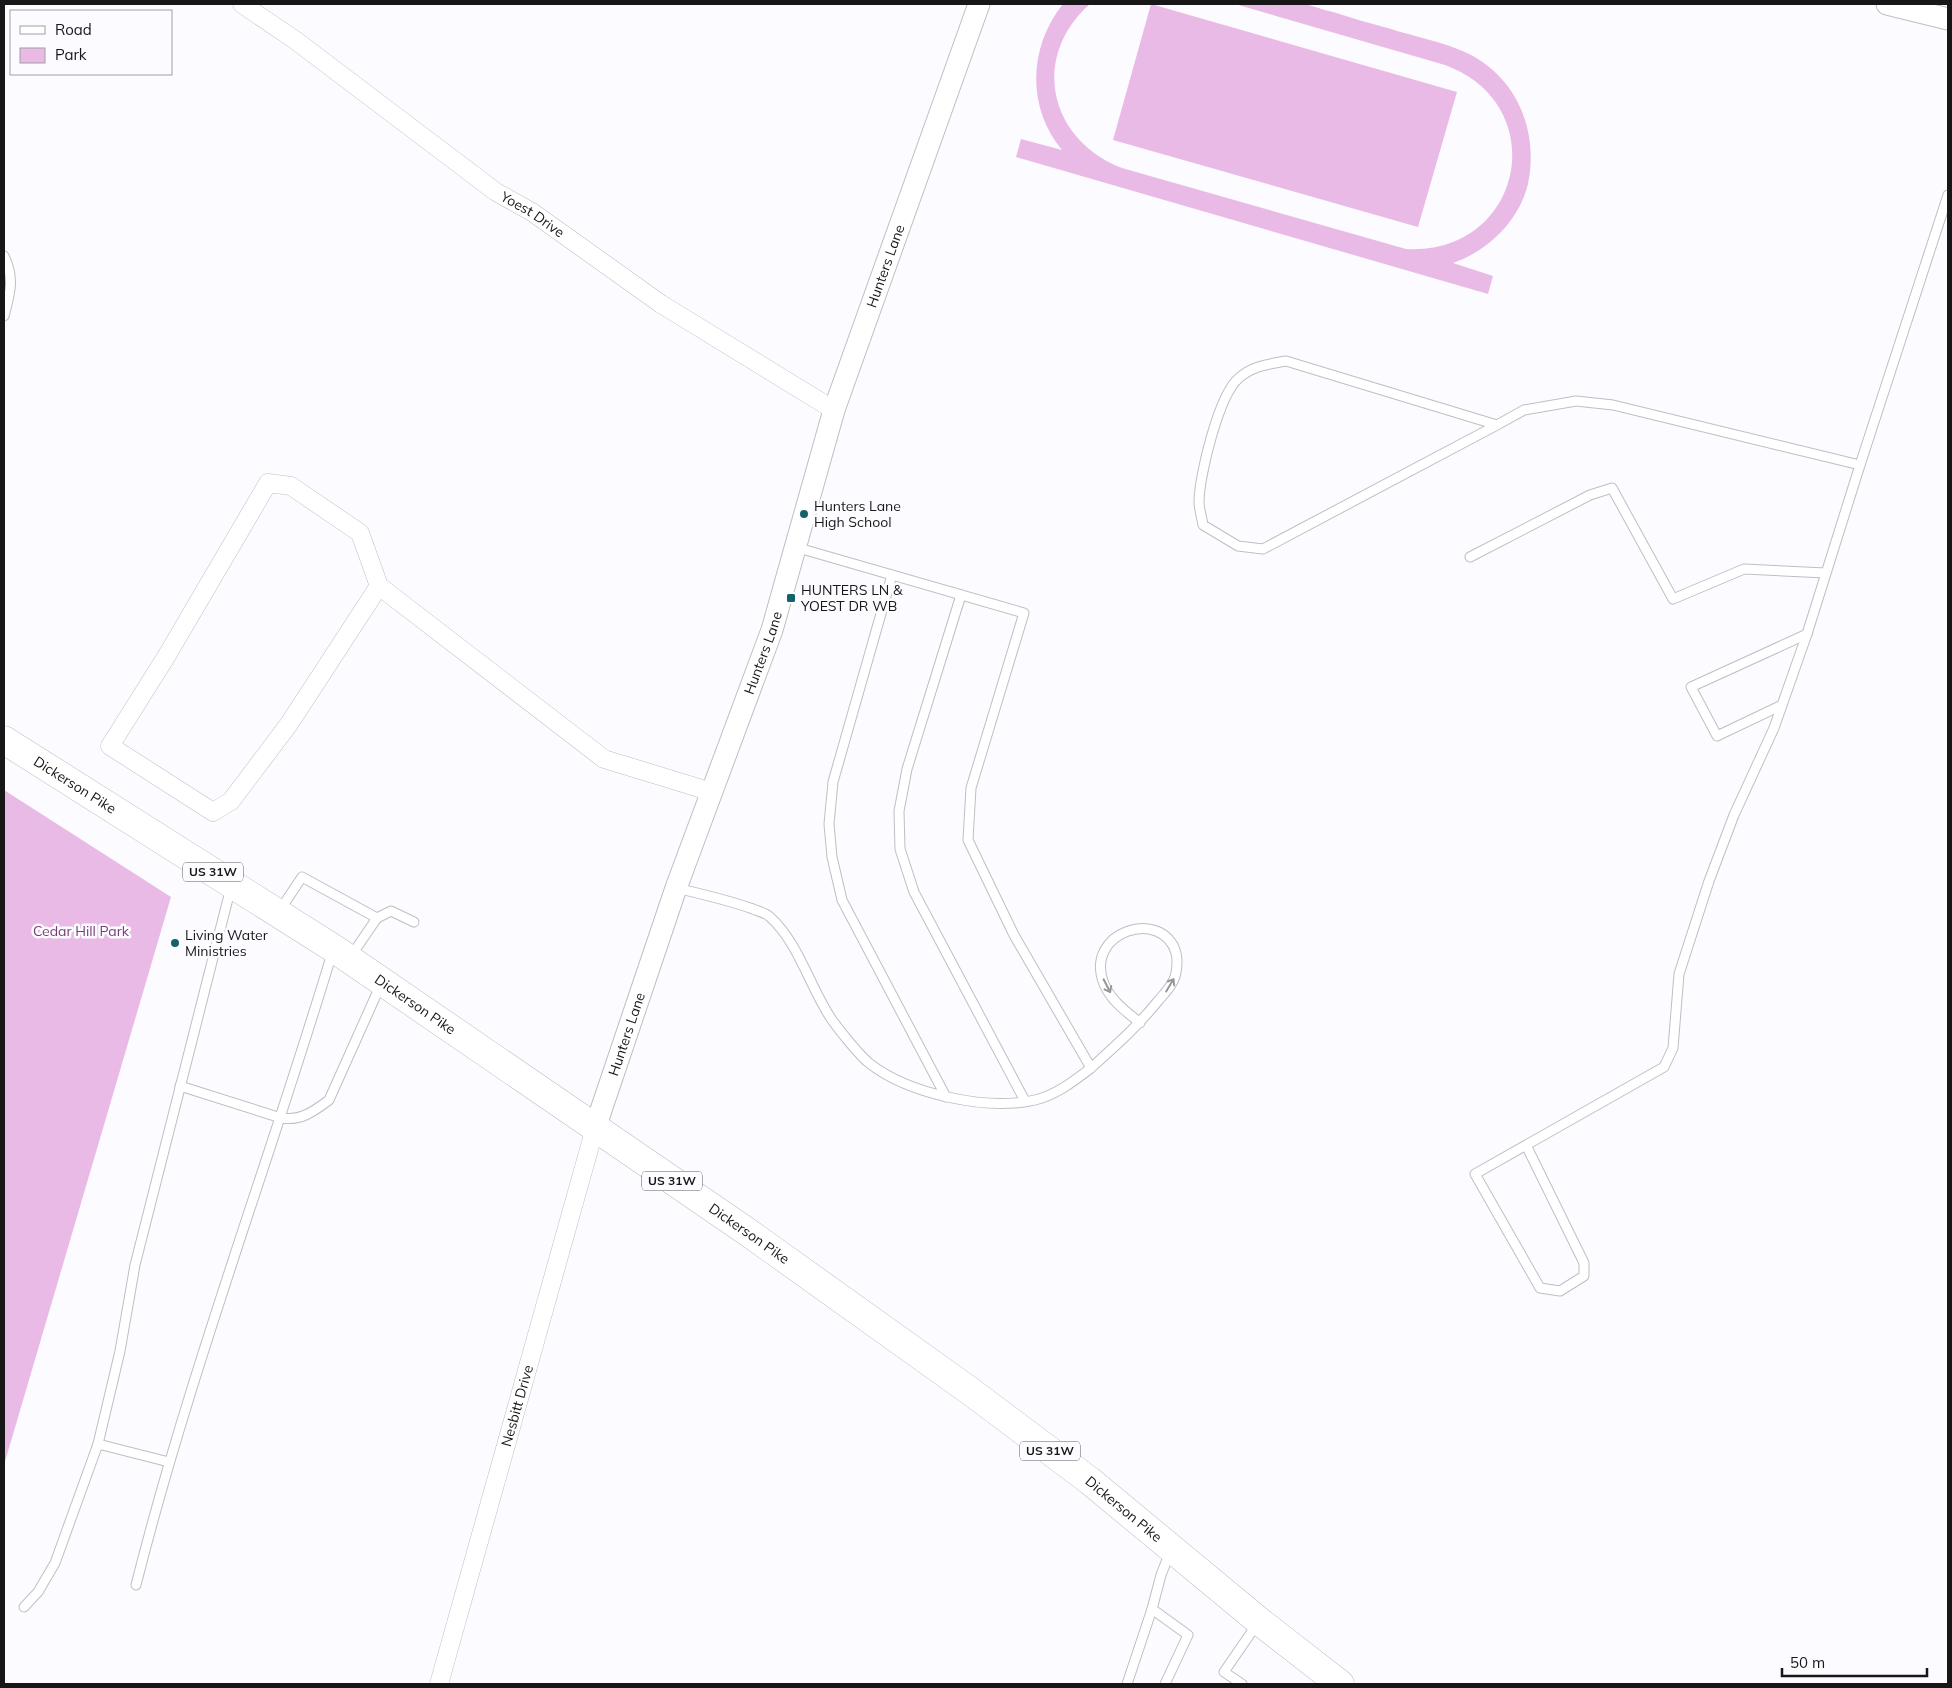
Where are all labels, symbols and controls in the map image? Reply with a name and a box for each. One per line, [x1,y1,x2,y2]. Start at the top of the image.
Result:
legend [10,10,172,75]
text: Road [55,20,92,39]
text: Park [55,45,87,64]
street label: Yoest Drive [497,187,568,241]
street label: Hunters Lane [862,222,909,310]
place label: Hunters Lane High School [814,497,901,531]
marker: Hunters Lane High School [798,508,810,520]
place label: HUNTERS LN & YOEST DR WB [800,581,903,615]
marker: HUNTERS LN & YOEST DR WB [785,592,797,604]
street label: Hunters Lane [740,609,786,697]
street label: Dickerson Pike [30,752,120,818]
road number: US 31W [183,862,243,882]
park label: Cedar Hill Park [33,922,130,940]
place label: Living Water Ministries [185,926,269,960]
marker: Living Water Ministries [169,937,181,949]
street label: Dickerson Pike [371,970,459,1038]
one-way arrow [1165,978,1175,992]
one-way arrow [1102,979,1112,994]
street label: Hunters Lane [604,990,649,1078]
road number: US 31W [642,1172,702,1190]
street label: Dickerson Pike [705,1199,793,1268]
street label: Nesbitt Drive [497,1363,537,1449]
road number: US 31W [1020,1442,1080,1460]
street label: Dickerson Pike [1082,1472,1166,1546]
scale bar [1782,1646,1927,1678]
text: 50 m [1790,1653,1825,1672]

